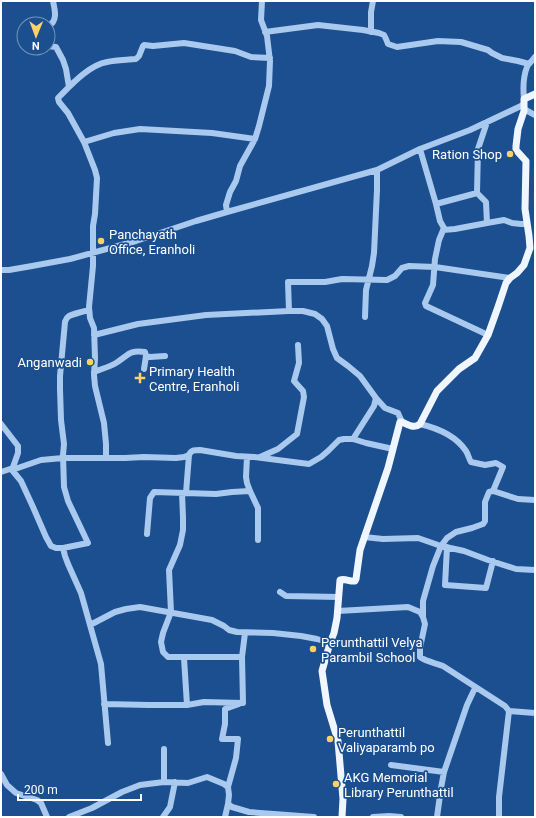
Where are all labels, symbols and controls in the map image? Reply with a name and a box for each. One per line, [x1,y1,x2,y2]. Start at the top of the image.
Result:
north arrow [16,16,56,56]
text: N [32,39,40,52]
place label: Ration Shop [432,147,502,162]
marker: Ration Shop [505,149,515,159]
place label: Panchayath Office, Eranholi [109,227,195,257]
marker: Panchayath Office, Eranholi [96,236,106,246]
place label: Anganwadi [17,355,82,370]
marker: Anganwadi [85,357,95,367]
place label: Primary Health Centre, Eranholi [149,364,239,394]
marker: Primary Health Centre, Eranholi [134,372,146,384]
place label: Perunthattil Velya Parambil School [321,635,422,665]
marker: Perunthattil Velya Parambil School [308,644,318,654]
place label: Perunthattil Valiyaparamb po [338,725,435,755]
marker: Perunthattil Valiyaparamb po [325,734,335,744]
place label: AKG Memorial Library Perunthattil [344,770,454,800]
scale bar [18,776,141,802]
marker: AKG Memorial Library Perunthattil [331,779,341,789]
text: 200 m [24,783,58,797]

